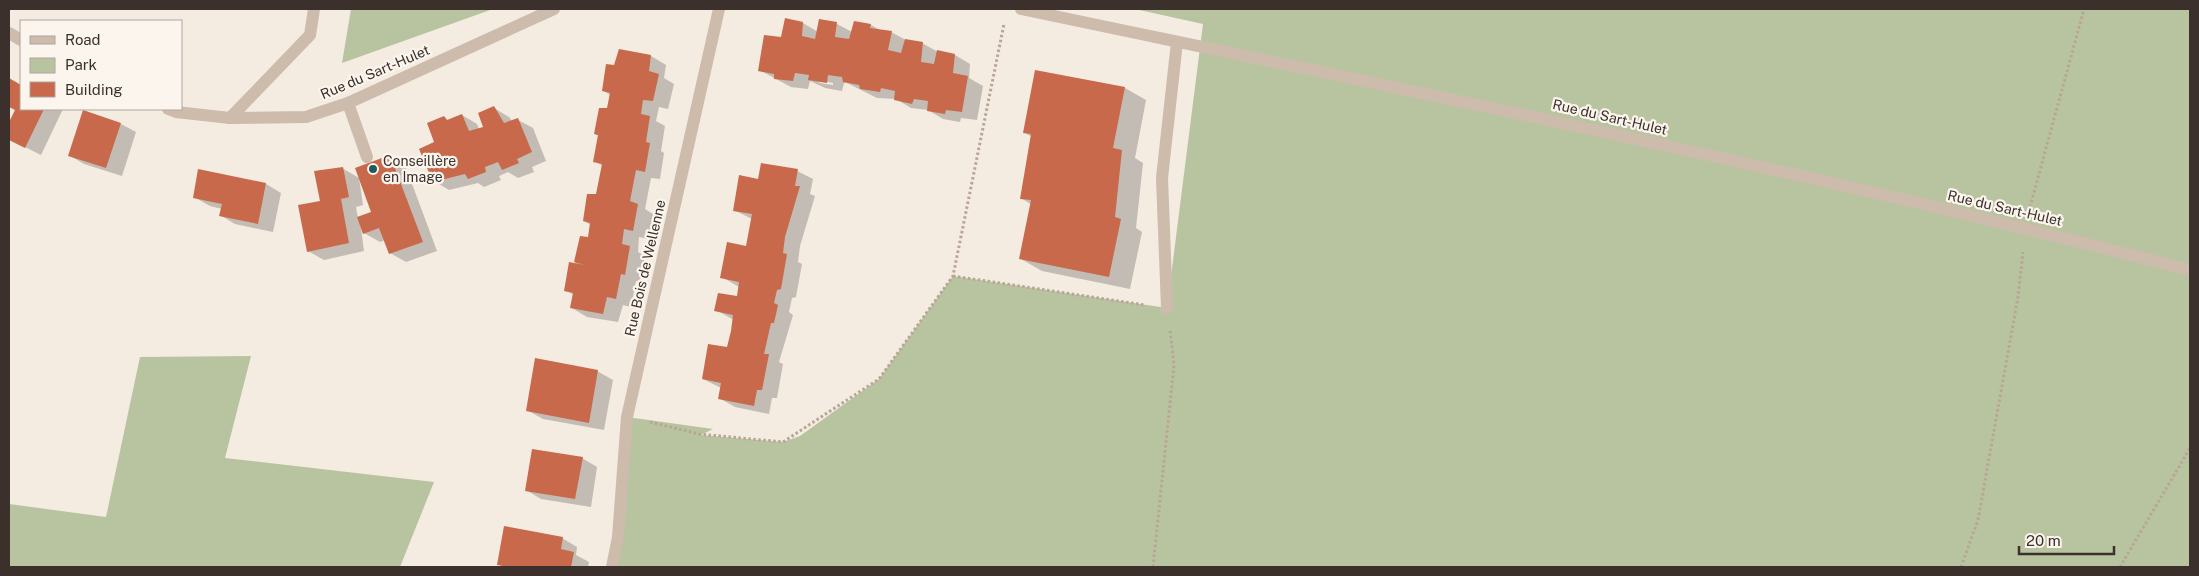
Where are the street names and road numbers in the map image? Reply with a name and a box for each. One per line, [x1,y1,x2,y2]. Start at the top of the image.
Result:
street label: Rue du Sart-Hulet [318,42,432,102]
street label: Rue du Sart-Hulet [1551,96,1669,138]
street label: Rue du Sart-Hulet [1946,187,2064,229]
street label: Rue Bois de Wellenne [621,198,669,338]

